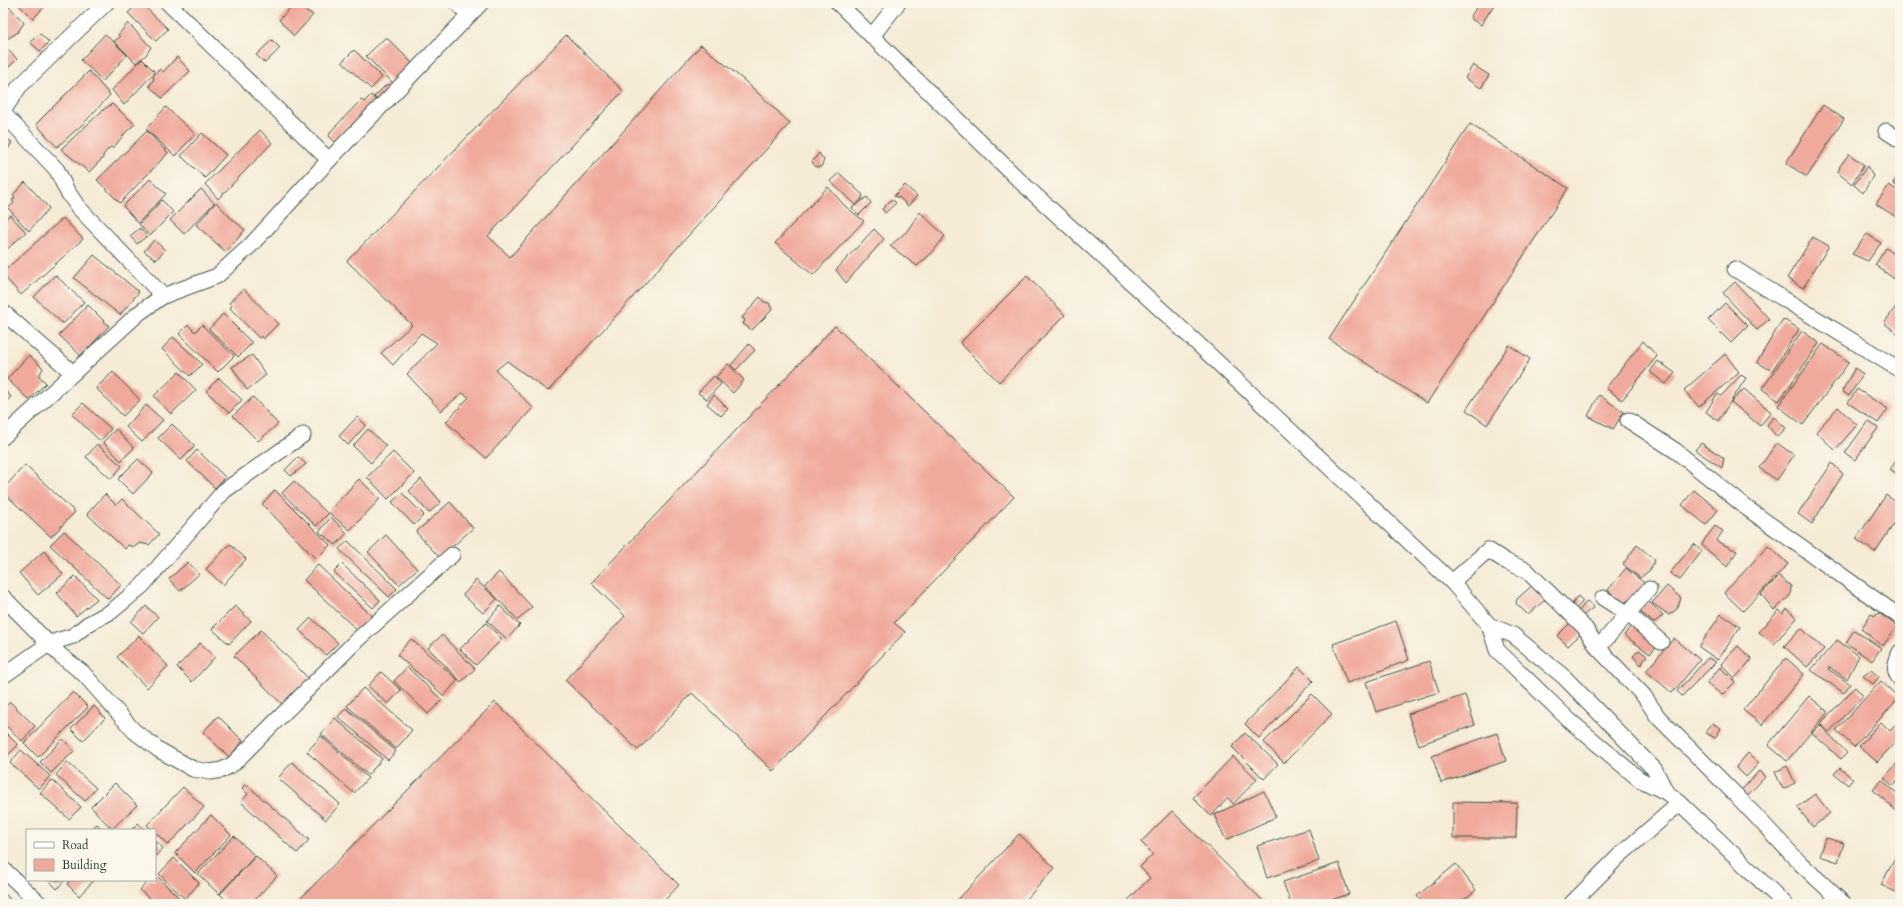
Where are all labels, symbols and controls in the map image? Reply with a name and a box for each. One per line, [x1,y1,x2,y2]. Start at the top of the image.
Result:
legend [26,829,156,881]
text: Road [62,837,89,853]
text: Building [62,857,107,873]

